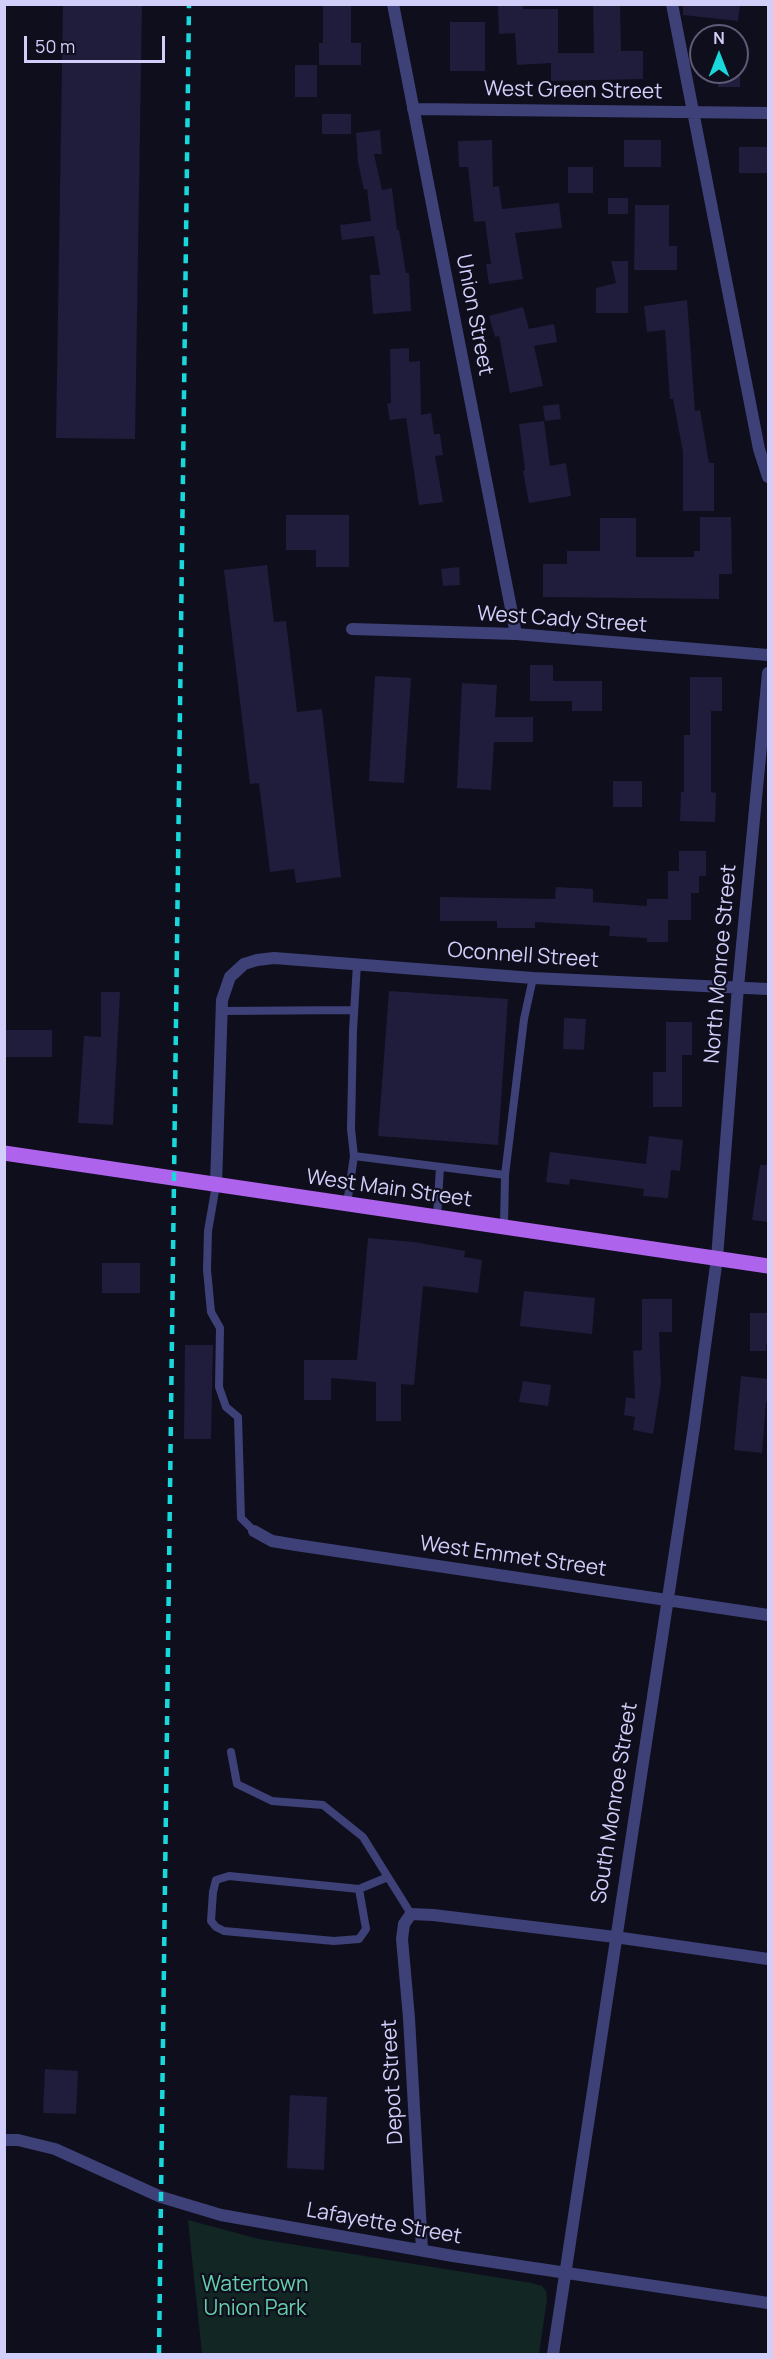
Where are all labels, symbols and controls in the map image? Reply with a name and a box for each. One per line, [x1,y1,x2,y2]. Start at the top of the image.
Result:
scale bar [27,24,168,62]
north arrow [689,24,749,84]
text: N [713,27,725,49]
text: 50 m [35,34,75,58]
street label: West Green Street [483,77,663,105]
street label: Union Street [450,252,498,378]
street label: West Cady Street [476,601,648,639]
street label: North Monroe Street [700,863,742,1065]
street label: Oconnell Street [446,938,600,974]
street label: West Main Street [305,1165,473,1213]
street label: West Emmet Street [418,1531,608,1583]
street label: South Monroe Street [587,1701,643,1905]
street label: Depot Street [377,2019,409,2145]
street label: Lafayette Street [304,2198,464,2250]
park label: Watertown Union Park [202,2272,308,2322]

